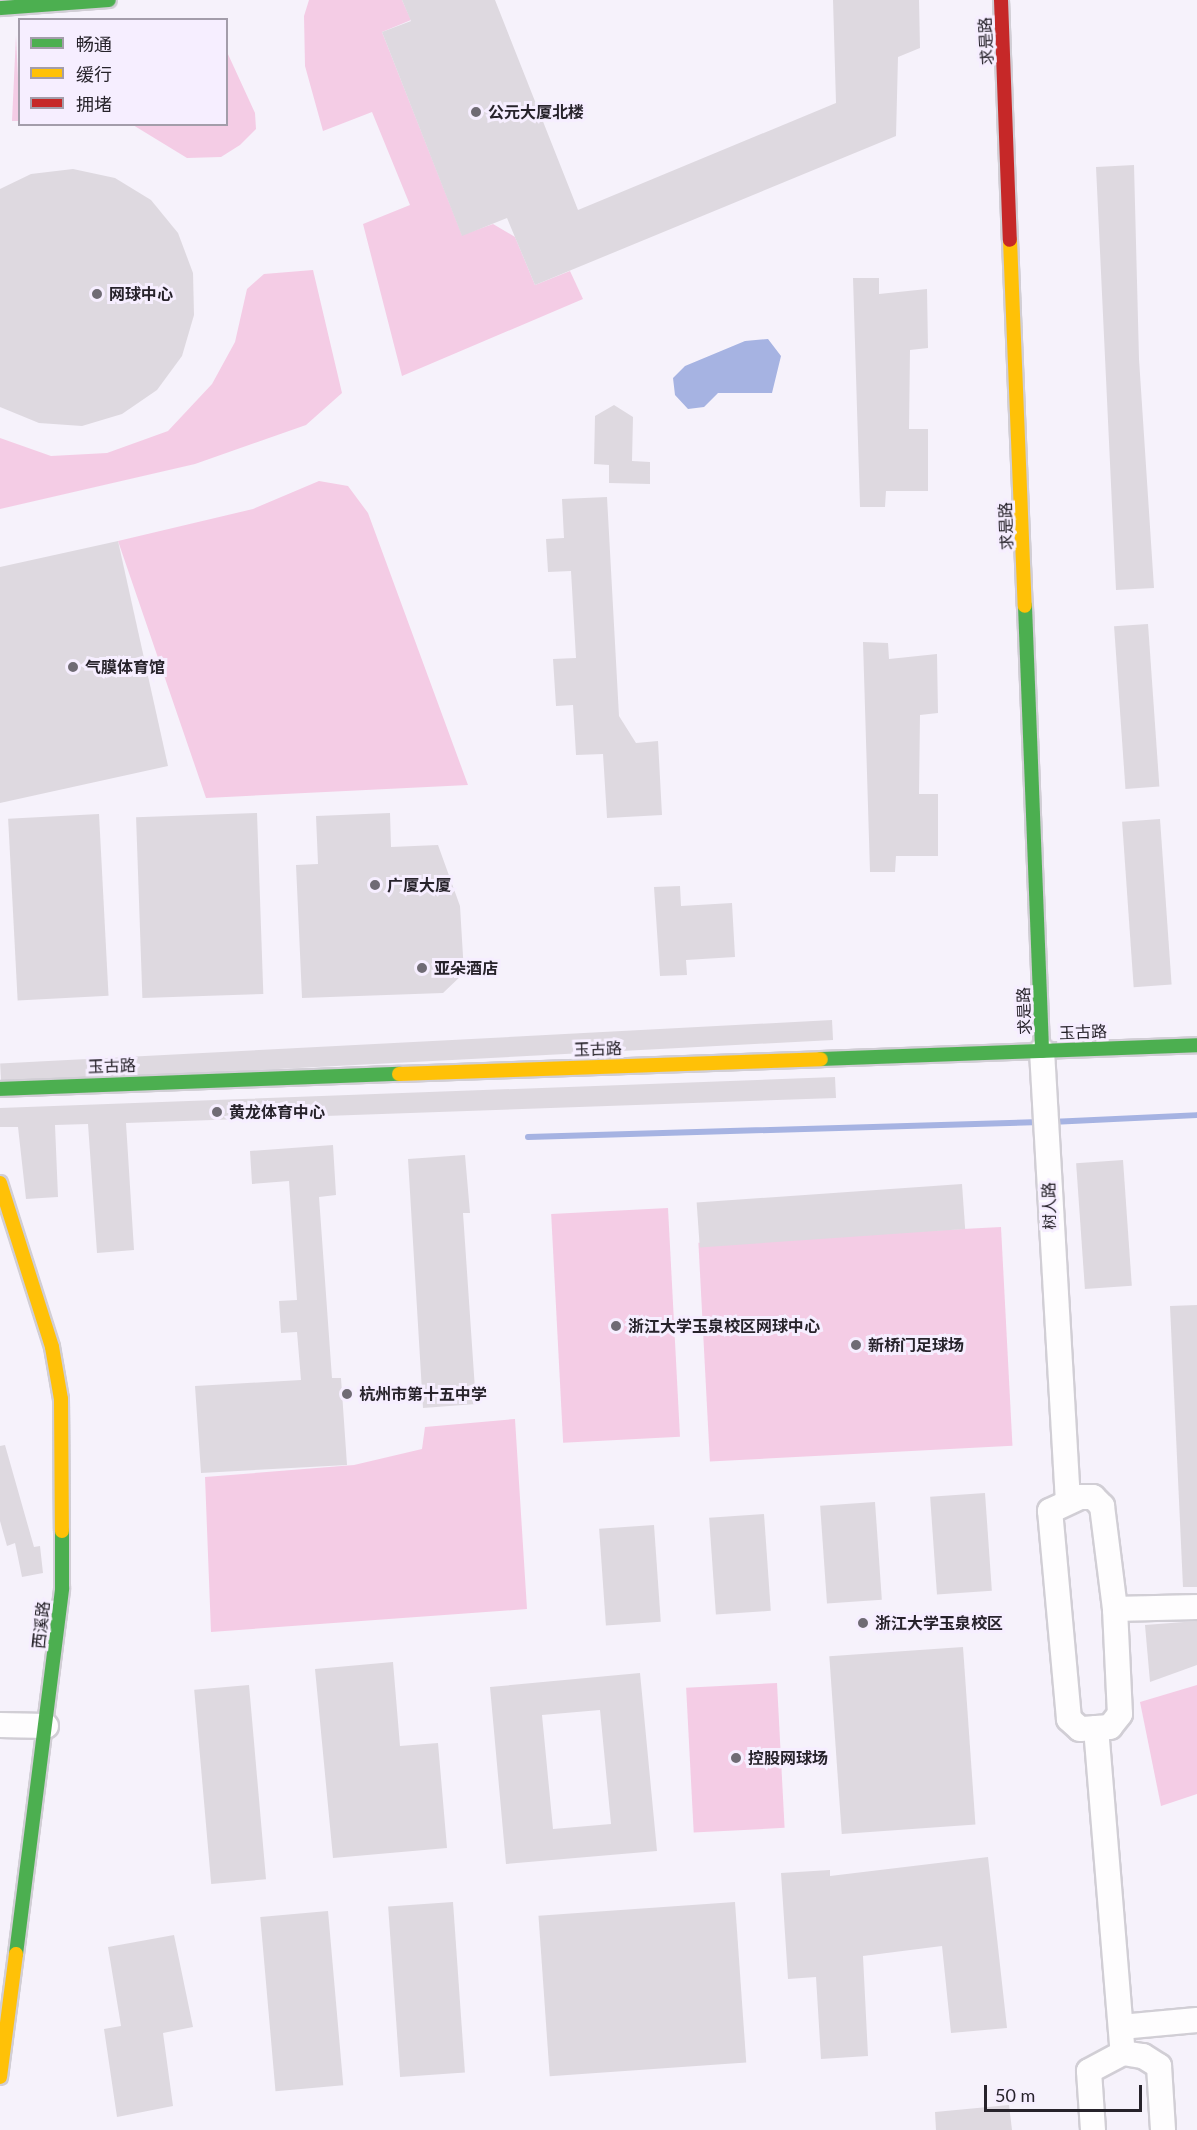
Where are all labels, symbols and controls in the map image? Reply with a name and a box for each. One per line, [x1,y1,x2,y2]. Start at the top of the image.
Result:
street label: 求是路 [975,17,997,65]
legend [18,18,228,126]
text: 畅通 [76,33,112,55]
text: 缓行 [76,63,112,85]
text: 拥堵 [76,93,112,115]
place label: 公元大厦北楼 [488,102,584,122]
marker: 公元大厦北楼 [469,105,483,119]
place label: 网球中心 [109,284,173,304]
marker: 网球中心 [90,287,104,301]
street label: 求是路 [996,502,1016,550]
place label: 气膜体育馆 [85,657,165,677]
marker: 气膜体育馆 [66,660,80,674]
place label: 广厦大厦 [387,875,451,895]
marker: 广厦大厦 [368,878,382,892]
place label: 亚朵酒店 [434,958,498,978]
marker: 亚朵酒店 [415,961,429,975]
street label: 求是路 [1014,987,1034,1035]
street label: 玉古路 [1059,1022,1107,1042]
street label: 玉古路 [574,1039,622,1059]
street label: 玉古路 [88,1056,136,1076]
place label: 黄龙体育中心 [229,1102,325,1122]
marker: 黄龙体育中心 [210,1105,224,1119]
street label: 树人路 [1039,1182,1059,1230]
place label: 浙江大学玉泉校区网球中心 [628,1316,820,1336]
marker: 浙江大学玉泉校区网球中心 [609,1319,623,1333]
place label: 新桥门足球场 [868,1335,964,1355]
marker: 新桥门足球场 [849,1338,863,1352]
place label: 杭州市第十五中学 [359,1384,487,1404]
marker: 杭州市第十五中学 [340,1387,354,1401]
street label: 西溪路 [29,1600,53,1650]
place label: 浙江大学玉泉校区 [875,1613,1003,1633]
marker: 浙江大学玉泉校区 [856,1616,870,1630]
place label: 控股网球场 [748,1748,828,1768]
marker: 控股网球场 [729,1751,743,1765]
scale bar [987,2073,1144,2111]
text: 50 m [995,2084,1035,2106]

